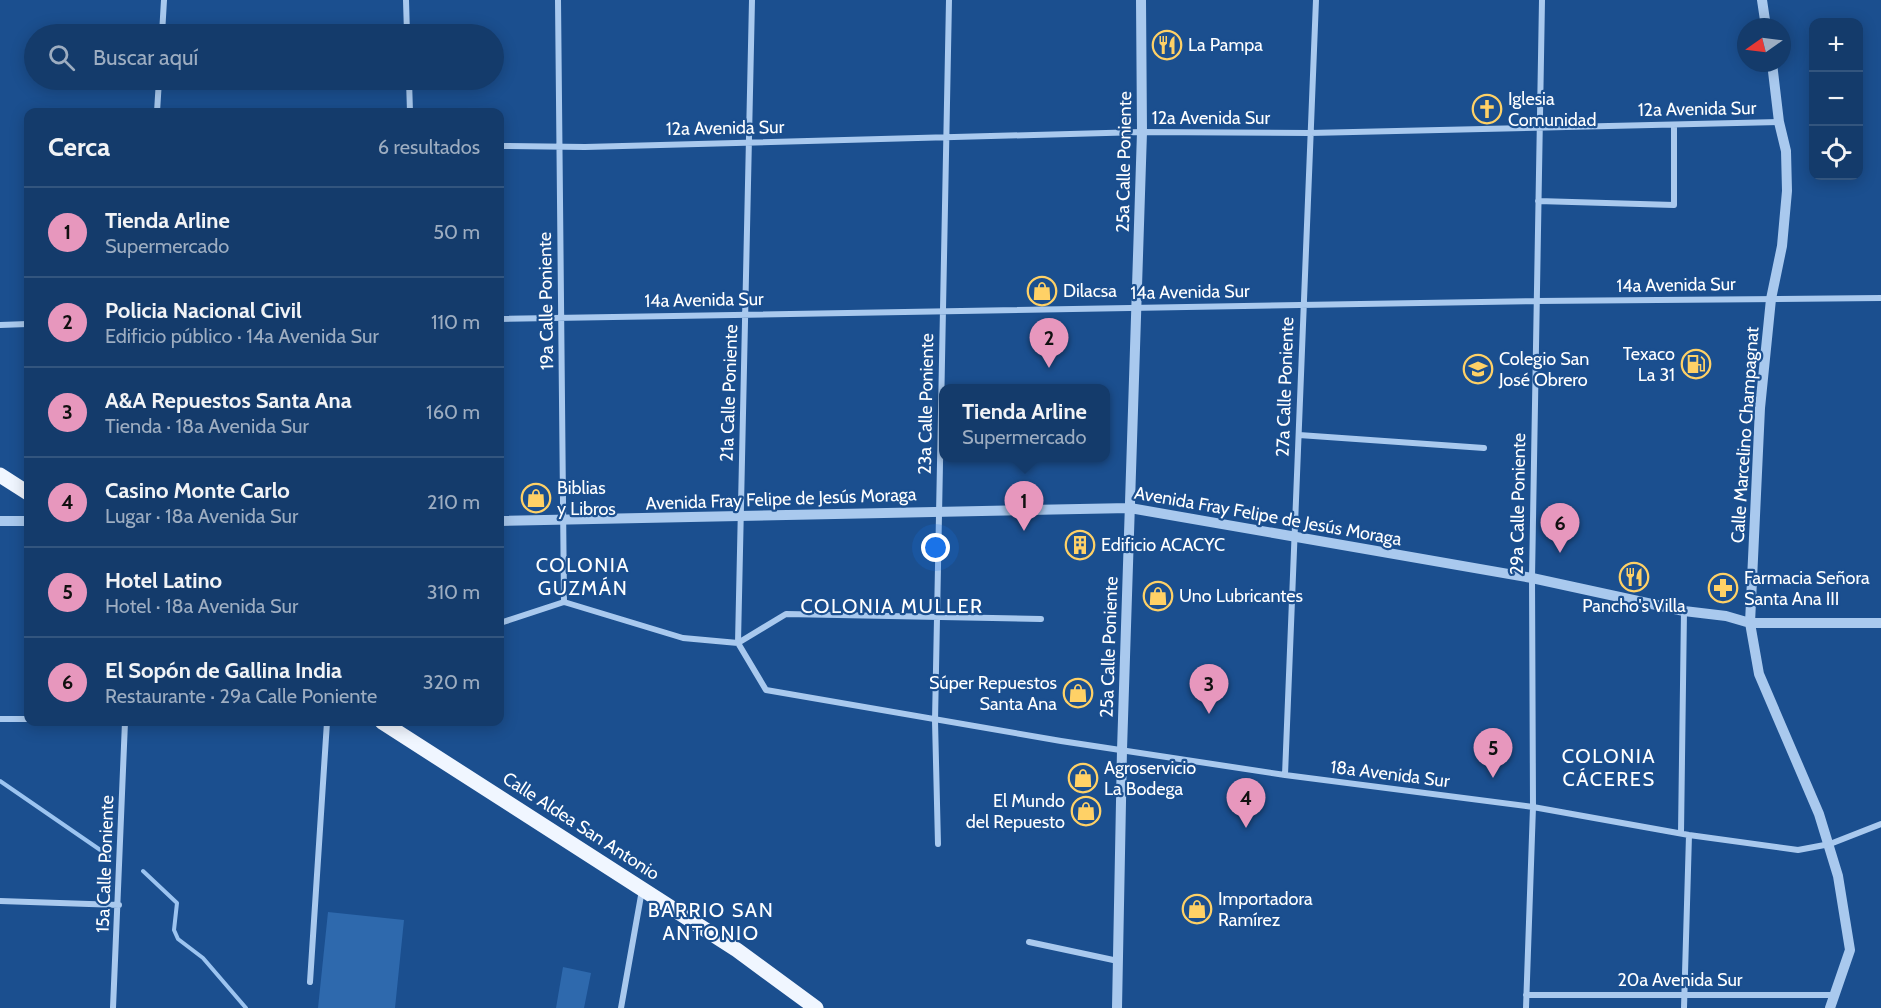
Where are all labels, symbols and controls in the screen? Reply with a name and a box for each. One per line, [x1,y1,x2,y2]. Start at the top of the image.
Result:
north arrow [1737,18,1791,72]
map controls [1809,18,1863,180]
button: + [1809,18,1863,72]
search box [24,24,504,90]
restaurant icon: La Pampa [1151,29,1183,61]
place label: La Pampa [1188,34,1263,56]
icon: search [45,41,78,74]
text: Buscar aquí [93,44,198,71]
button: − [1809,72,1863,126]
place label: Iglesia Comunidad [1508,88,1596,131]
street label: 25a Calle Poniente [1112,91,1136,233]
church icon: Iglesia Comunidad [1471,93,1503,125]
street label: 12a Avenida Sur [1638,97,1757,121]
street label: 12a Avenida Sur [1152,107,1271,129]
street label: 12a Avenida Sur [666,116,785,140]
button: locate [1809,126,1863,180]
text: Cerca [48,131,110,163]
text: 6 resultados [378,135,480,159]
text: Tienda Arline [105,207,230,234]
text: 1 [64,220,71,244]
text: 50 m [433,220,480,244]
street label: 19a Calle Poniente [534,232,558,370]
text: Supermercado [105,234,229,258]
street label: 14a Avenida Sur [1616,273,1736,297]
shop icon: Dilacsa [1026,275,1058,307]
place label: Dilacsa [1063,280,1117,302]
street label: 14a Avenida Sur [1130,280,1250,304]
street label: 14a Avenida Sur [644,288,764,312]
text: Policia Nacional Civil [105,297,302,324]
text: 2 [62,310,73,334]
text: 110 m [431,310,480,334]
street label: 27a Calle Poniente [1272,317,1298,457]
pin: 2 [1030,318,1068,368]
text: Edificio público · 14a Avenida Sur [105,324,379,348]
street label: 21a Calle Poniente [716,324,742,462]
street label: Calle Marcelino Champagnat [1726,326,1764,544]
street label: 23a Calle Poniente [914,333,938,475]
place label: Texaco La 31 [1623,343,1675,386]
place label: Colegio San José Obrero [1498,348,1589,391]
fuel station icon: Texaco La 31 [1680,348,1712,380]
school or university icon: Colegio San José Obrero [1462,353,1494,385]
popup [939,384,1110,462]
text: A&A Repuestos Santa Ana [105,387,352,414]
text: Tienda Arline [962,398,1087,425]
text: 3 [62,400,73,424]
text: 160 m [426,400,480,424]
text: Tienda · 18a Avenida Sur [105,414,309,438]
text: Supermercado [962,425,1086,449]
street label: 29a Calle Poniente [1506,433,1530,575]
text: Casino Monte Carlo [105,477,290,504]
place label: Biblias y Libros [557,477,616,520]
shop icon: Biblias y Libros [520,482,552,514]
pin: 1 [1004,482,1044,531]
street label: Avenida Fray Felipe de Jesús Moraga [1133,482,1404,550]
street label: Avenida Fray Felipe de Jesús Moraga [645,483,917,515]
text: 4 [61,490,74,514]
text: 210 m [427,490,480,514]
text: Lugar · 18a Avenida Sur [105,504,298,528]
pin: 6 [1540,504,1580,553]
building icon: Edificio ACACYC [1064,529,1096,561]
your location [921,533,950,562]
place label: Edificio ACACYC [1101,534,1225,556]
district label: COLONIA GUZMÁN [536,553,630,600]
restaurant icon: Pancho's Villa [1618,561,1650,593]
text: Hotel Latino [105,567,222,594]
place label: Farmacia Señora Santa Ana III [1744,567,1870,610]
pharmacy icon: Farmacia Señora Santa Ana III [1707,572,1739,604]
street label: 25a Calle Poniente [1096,576,1122,718]
text: 5 [62,580,73,604]
text: 310 m [427,580,480,604]
shop icon: Uno Lubricantes [1142,580,1174,612]
place label: Uno Lubricantes [1179,585,1303,607]
text: Hotel · 18a Avenida Sur [105,594,298,618]
district label: COLONIA MULLER [800,594,984,618]
place label: Pancho's Villa [1582,595,1686,617]
text: El Sopón de Gallina India [105,657,342,684]
pin: 3 [1190,664,1228,714]
text: 6 [62,670,73,694]
text: 320 m [423,670,480,694]
place label: Súper Repuestos Santa Ana [929,672,1057,715]
shop icon: Súper Repuestos Santa Ana [1062,677,1094,709]
text: Restaurante · 29a Calle Poniente [105,684,377,708]
pin: 5 [1474,728,1512,778]
district label: COLONIA CÁCERES [1562,744,1656,791]
street label: 18a Avenida Sur [1329,756,1451,792]
place label: Agroservicio La Bodega [1104,757,1196,800]
shop icon: Agroservicio La Bodega [1067,762,1099,794]
street label: Calle Aldea San Antonio [499,767,664,885]
pin: 4 [1226,778,1266,828]
place label: El Mundo del Repuesto [966,790,1065,833]
street label: 15a Calle Poniente [92,795,118,933]
shop icon: El Mundo del Repuesto [1070,795,1102,827]
place label: Importadora Ramírez [1218,888,1313,931]
shop icon: Importadora Ramírez [1181,893,1213,925]
district label: BARRIO SAN ANTONIO [648,898,774,945]
street label: 20a Avenida Sur [1617,969,1743,991]

